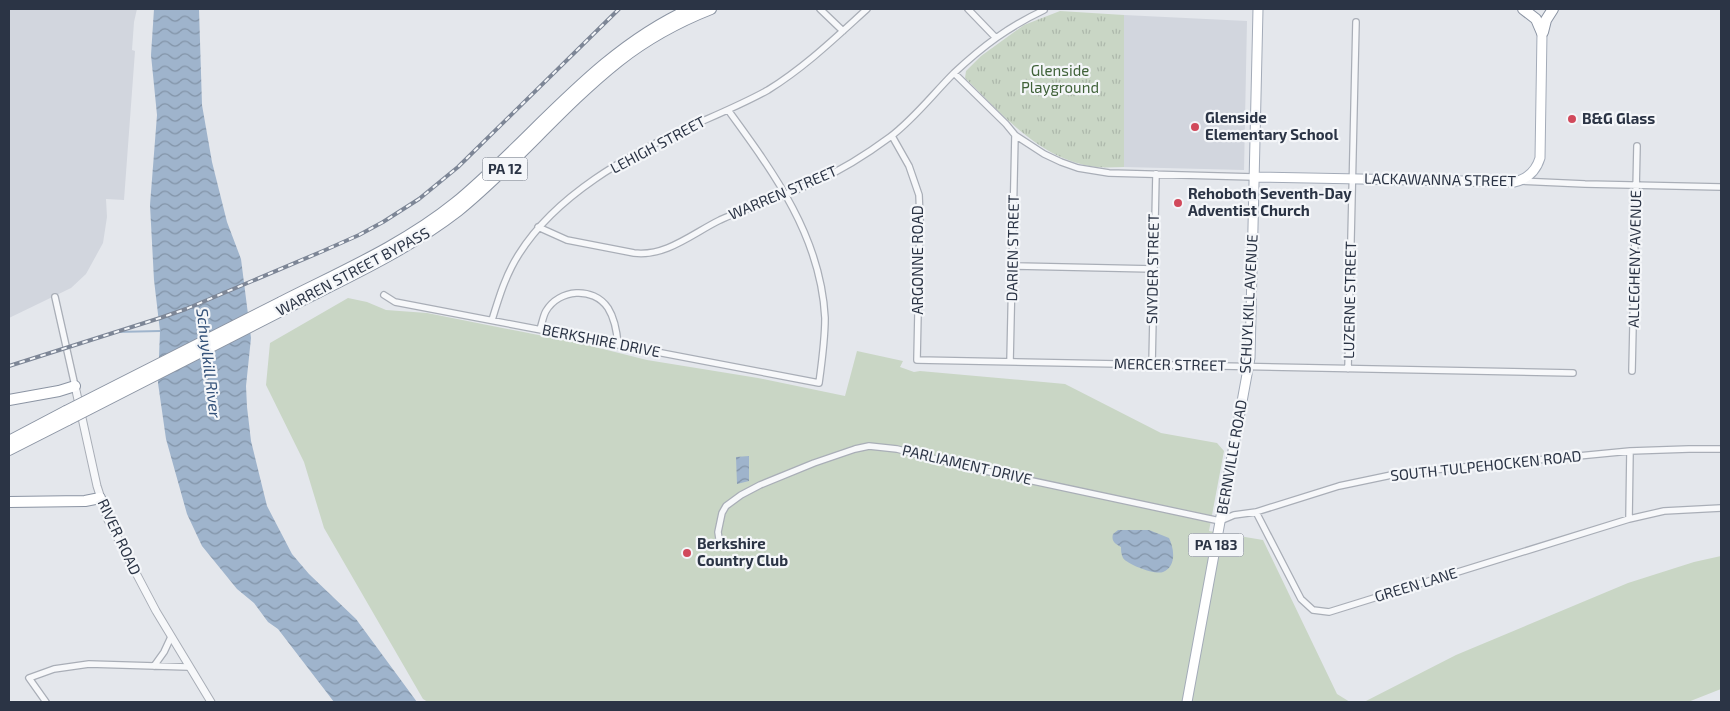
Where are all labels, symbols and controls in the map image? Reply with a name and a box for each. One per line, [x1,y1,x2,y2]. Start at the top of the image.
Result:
park label: Glenside Playground [1021,61,1099,96]
place label: Glenside Elementary School [1205,108,1338,144]
place label: B&G Glass [1582,109,1655,127]
street label: LEHIGH STREET [607,111,708,177]
marker: B&G Glass [1566,113,1578,125]
marker: Glenside Elementary School [1189,121,1201,133]
road number: PA 12 [482,157,528,180]
street label: WARREN STREET [726,161,840,223]
street label: LACKAWANNA STREET [1364,169,1516,189]
place label: Rehoboth Seventh-Day Adventist Church [1188,184,1352,219]
street label: ALLEGHENY AVENUE [1624,190,1644,328]
street label: DARIEN STREET [1002,194,1022,301]
marker: Rehoboth Seventh-Day Adventist Church [1172,197,1184,209]
street label: ARGONNE ROAD [908,205,926,315]
street label: SNYDER STREET [1142,213,1162,324]
street label: WARREN STREET BYPASS [273,223,432,319]
street label: SCHUYLKILL AVENUE [1235,234,1261,374]
street label: LUZERNE STREET [1339,241,1359,359]
water label: Schuylkill River [192,307,226,420]
street label: BERKSHIRE DRIVE [541,320,662,360]
street label: MERCER STREET [1114,354,1227,374]
street label: BERNVILLE ROAD [1212,398,1250,516]
street label: PARLIAMENT DRIVE [901,440,1034,488]
street label: SOUTH TULPEHOCKEN ROAD [1389,446,1582,484]
street label: RIVER ROAD [94,496,145,578]
place label: Berkshire Country Club [697,534,788,570]
road number: PA 183 [1188,534,1244,556]
marker: Berkshire Country Club [681,547,693,559]
street label: GREEN LANE [1372,563,1459,605]

